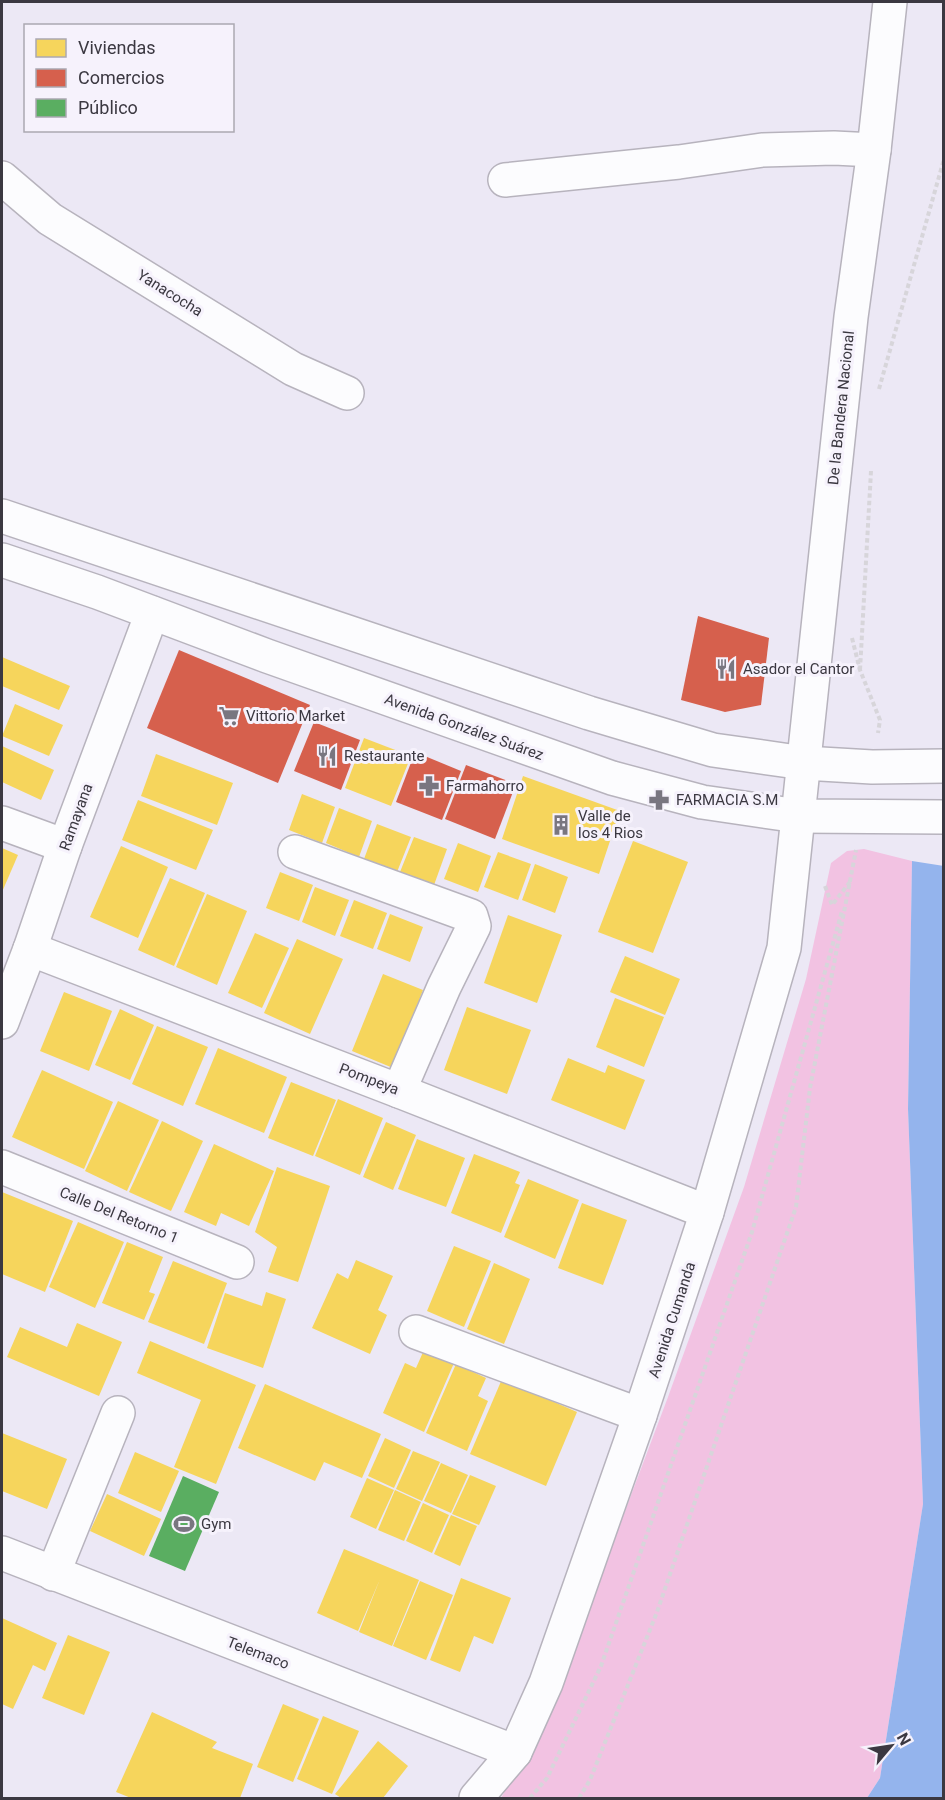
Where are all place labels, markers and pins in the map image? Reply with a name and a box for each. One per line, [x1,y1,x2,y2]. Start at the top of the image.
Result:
restaurant icon: Asador el Cantor [714,657,738,681]
place label: Asador el Cantor [743,660,854,678]
supermarket icon: Vittorio Market [217,704,241,728]
place label: Vittorio Market [246,707,345,725]
restaurant icon: Restaurante [315,744,339,768]
place label: Restaurante [344,747,424,765]
pharmacy icon: Farmahorro [417,774,441,798]
place label: Farmahorro [446,777,524,795]
pharmacy icon: FARMACIA S.M [647,788,671,812]
place label: FARMACIA S.M [676,791,778,809]
place label: Valle de los 4 Rios [578,807,643,842]
building icon: Valle de los 4 Rios [549,813,573,837]
sports icon: Gym [172,1512,196,1536]
place label: Gym [201,1515,231,1533]

